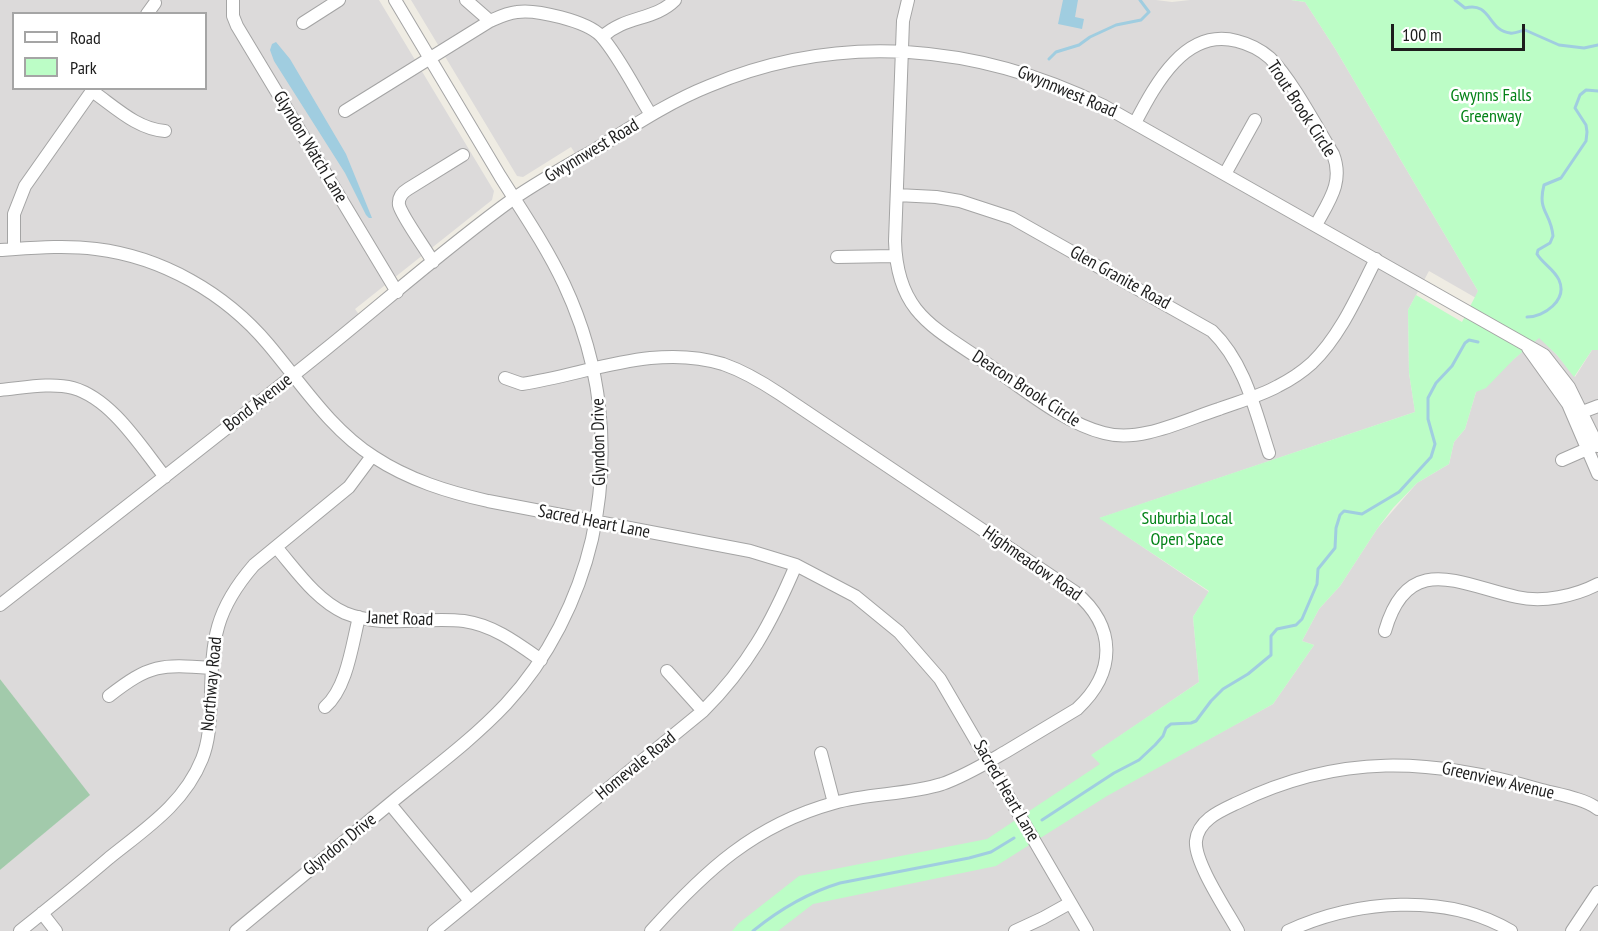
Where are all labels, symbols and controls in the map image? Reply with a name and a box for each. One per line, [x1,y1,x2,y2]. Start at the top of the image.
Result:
legend [12,12,207,90]
scale bar [1394,12,1528,50]
text: 100 m [1402,23,1442,46]
text: Road [70,26,101,49]
text: Park [70,56,97,79]
street label: Trout Brook Circle [1262,57,1340,161]
street label: Gwynnwest Road [1014,61,1120,123]
park label: Gwynns Falls Greenway [1450,85,1532,128]
street label: Glyndon Watch Lane [268,87,352,207]
street label: Gwynnwest Road [541,115,643,187]
street label: Glen Granite Road [1066,241,1174,315]
street label: Deacon Brook Circle [968,346,1084,432]
street label: Bond Avenue [219,369,297,437]
street label: Glyndon Drive [587,398,611,486]
street label: Sacred Heart Lane [536,501,652,543]
park label: Suburbia Local Open Space [1141,508,1233,550]
street label: Highmeadow Road [978,522,1086,606]
street label: Janet Road [366,607,434,631]
street label: Northway Road [197,636,227,732]
street label: Homevale Road [592,727,680,805]
street label: Sacred Heart Lane [968,736,1044,846]
street label: Greenview Avenue [1440,758,1556,804]
street label: Glyndon Drive [299,809,381,881]

